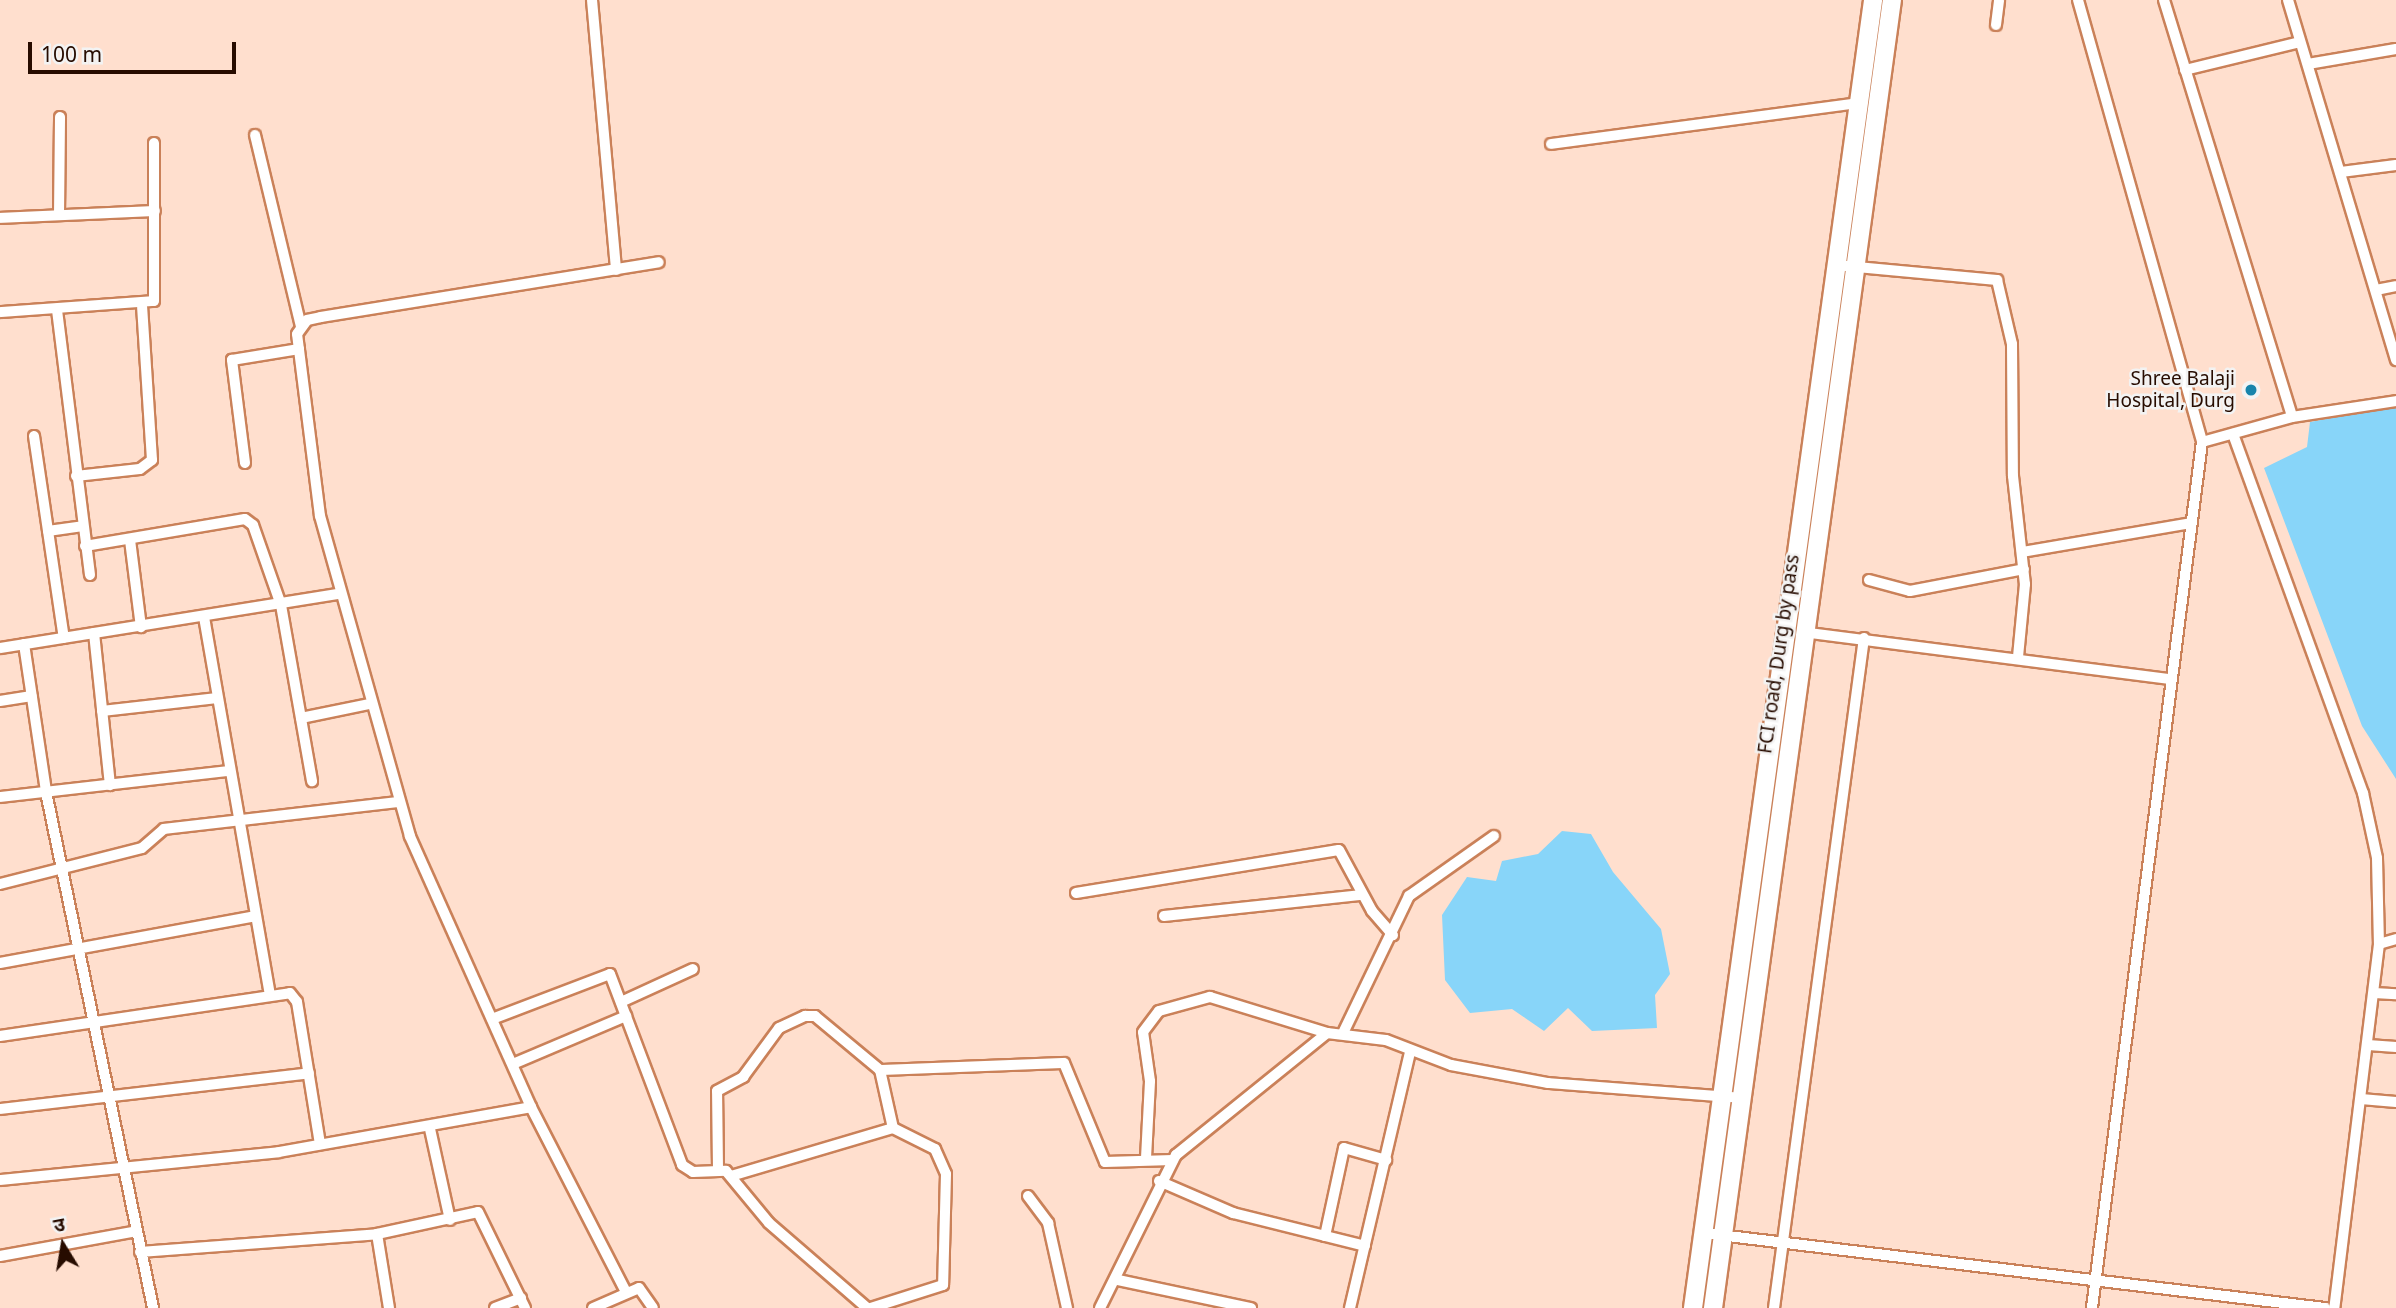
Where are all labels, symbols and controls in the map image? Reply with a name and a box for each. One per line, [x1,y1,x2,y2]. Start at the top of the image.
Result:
scale bar [32,28,240,72]
text: 100 m [41,40,102,68]
place label: Shree Balaji Hospital, Durg [2106,368,2235,412]
marker: Shree Balaji Hospital, Durg [2241,380,2261,400]
street label: FCI road, Durg by pass [1754,553,1804,755]
north arrow [28,1210,98,1280]
text: उ [51,1211,67,1238]

